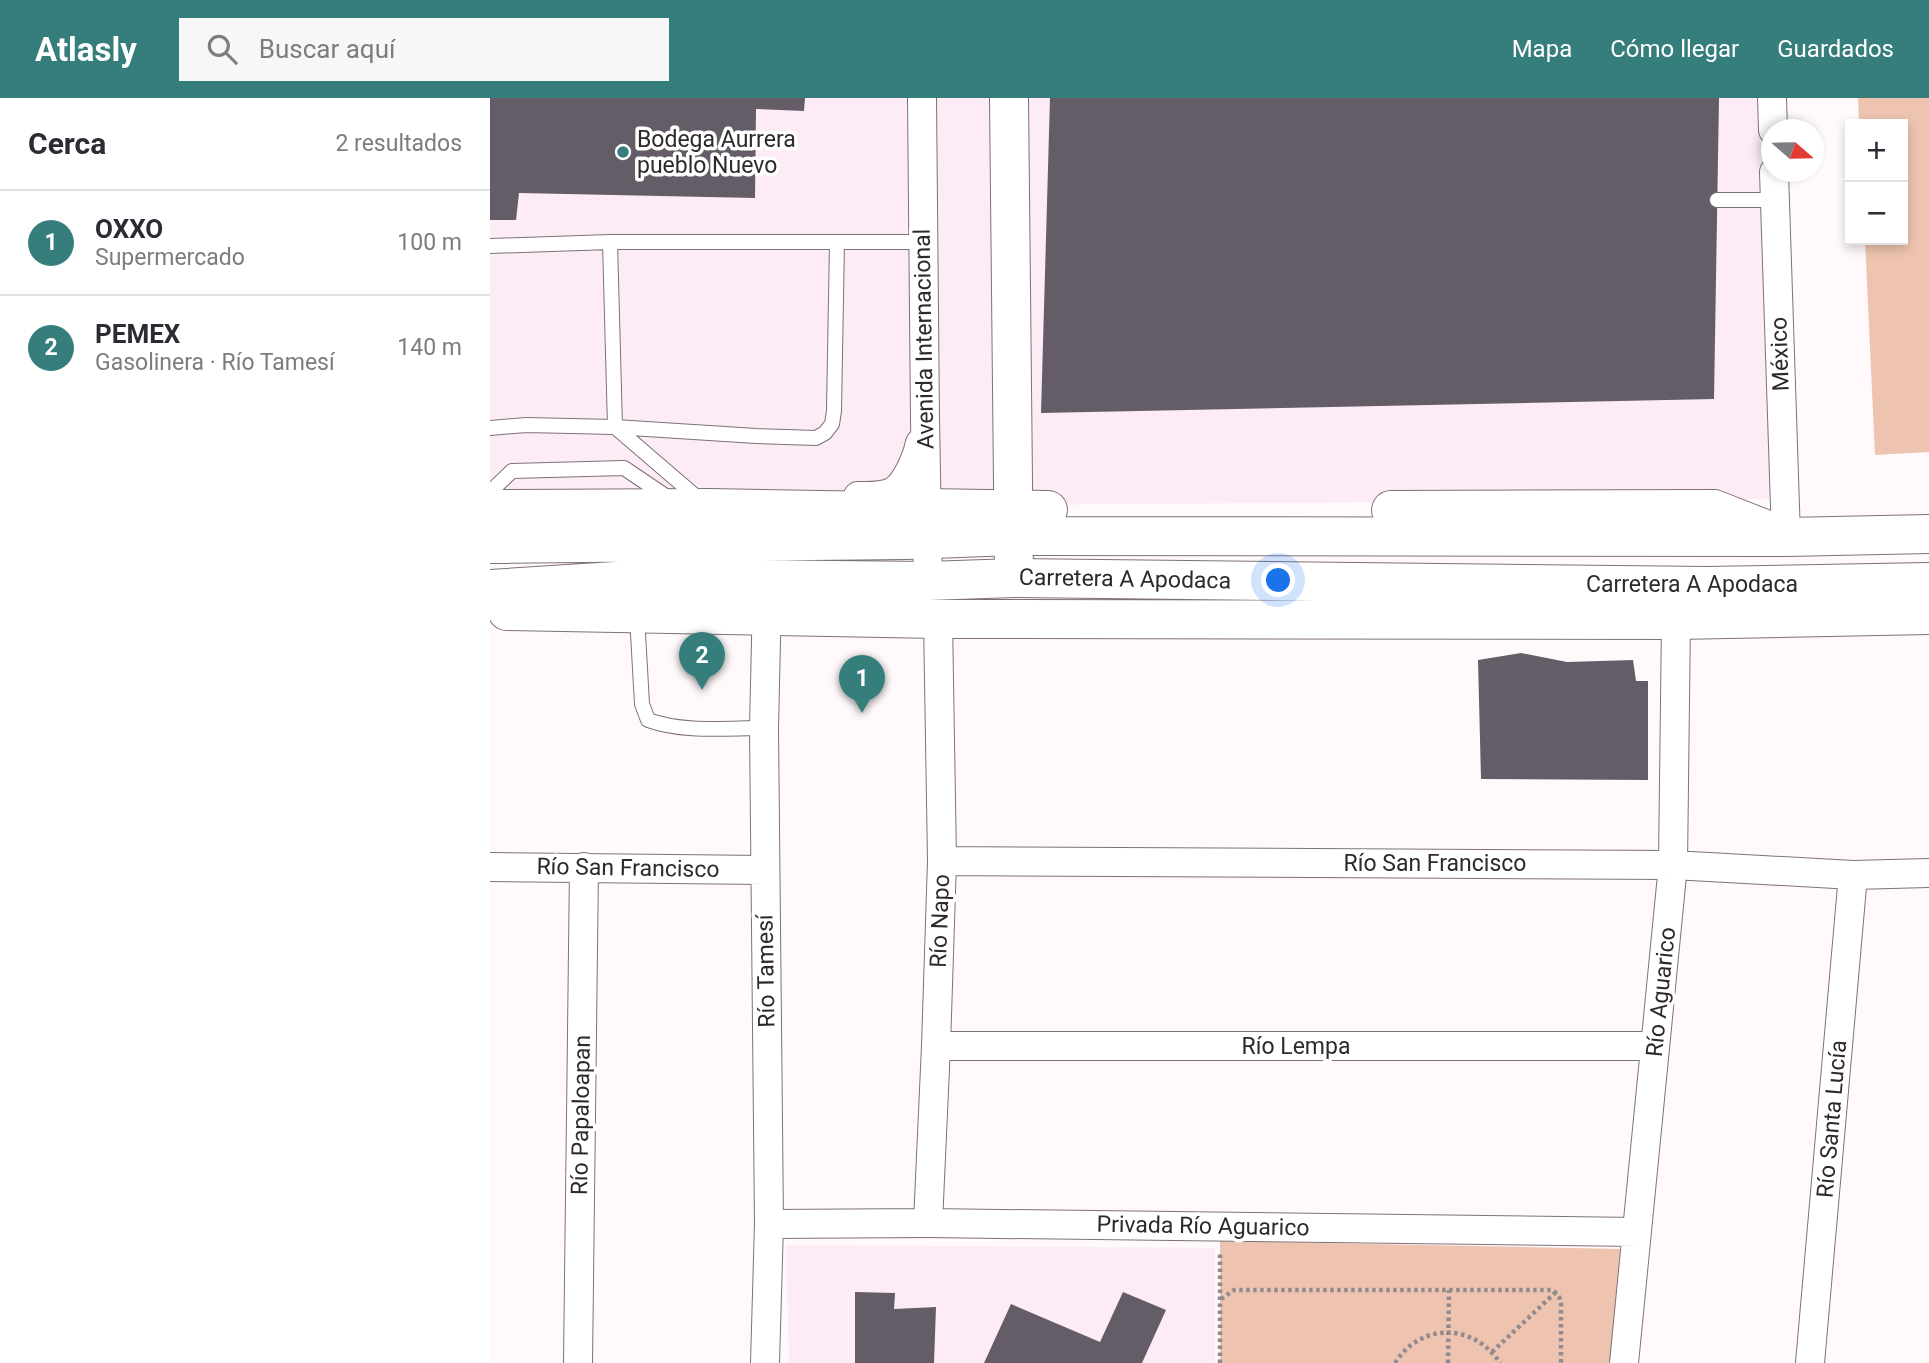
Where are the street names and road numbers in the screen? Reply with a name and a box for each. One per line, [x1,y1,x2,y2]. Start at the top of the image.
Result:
street label: Avenida Internacional [909,229,939,449]
street label: México [1765,316,1795,392]
street label: Carretera A Apodaca [1019,564,1231,594]
street label: Carretera A Apodaca [1586,571,1798,598]
street label: Río San Francisco [1344,850,1526,877]
street label: Río San Francisco [536,853,720,883]
street label: Río Napo [925,874,955,968]
street label: Río Tamesí [751,913,780,1028]
street label: Río Aguarico [1641,926,1681,1058]
street label: Río Lempa [1242,1033,1350,1060]
street label: Río Papaloapan [566,1035,596,1195]
street label: Río Santa Lucía [1812,1039,1852,1199]
street label: Privada Río Aguarico [1096,1211,1310,1241]

